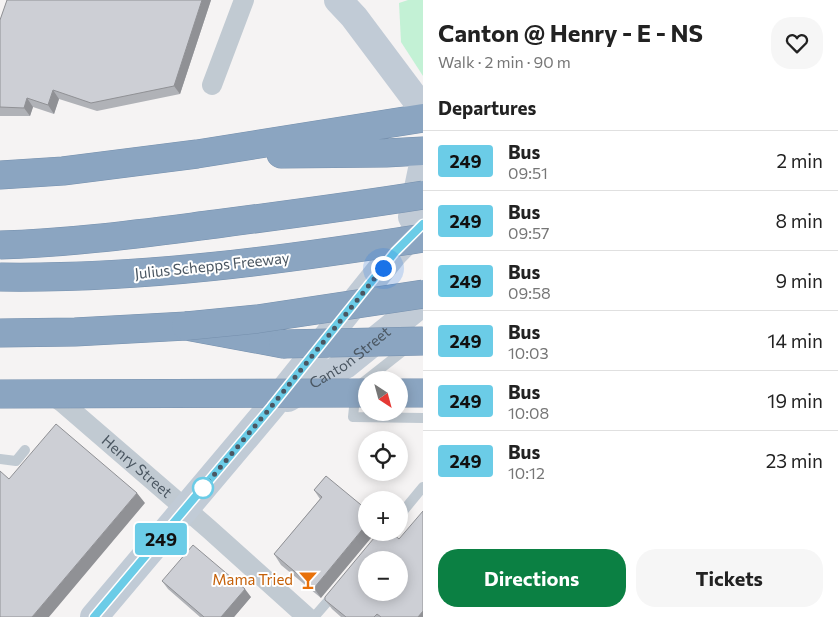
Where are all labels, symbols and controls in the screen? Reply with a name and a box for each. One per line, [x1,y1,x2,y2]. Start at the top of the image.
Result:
button: heart [771,17,823,69]
text: Canton @ Henry - E - NS [438,18,703,47]
text: Walk · 2 min · 90 m [438,52,571,71]
text: Departures [438,96,536,119]
text: Bus [508,140,540,163]
text: 2 min [776,149,823,172]
text: 249 [449,150,482,172]
text: 09:51 [508,163,548,182]
text: Bus [508,200,540,223]
text: 8 min [775,209,823,232]
text: 249 [449,210,482,232]
text: 09:57 [508,223,550,242]
street label: Julius Schepps Freeway [134,248,290,282]
your location [371,256,396,281]
text: Bus [508,260,540,283]
text: 9 min [775,269,823,292]
text: 249 [449,270,482,292]
text: 09:58 [508,283,551,302]
text: Bus [508,320,540,343]
street label: Canton Street [306,322,394,392]
text: 14 min [767,329,823,352]
text: 249 [449,330,482,352]
text: 10:03 [508,343,549,362]
north arrow [358,371,408,421]
map controls [358,371,408,601]
text: Bus [508,380,540,403]
text: 19 min [767,389,823,412]
text: 249 [449,390,482,412]
text: 10:08 [508,403,549,422]
street label: Henry Street [99,431,176,501]
button: locate [358,431,408,481]
text: Bus [508,440,540,463]
text: 23 min [766,449,823,472]
text: 249 [449,450,482,472]
text: 10:12 [508,463,545,482]
unlabelled marker [192,477,214,499]
button: + [358,491,408,541]
line badge: 249 [132,523,190,555]
text: 249 [145,528,177,550]
button: Directions [438,549,626,607]
button: Tickets [636,549,823,607]
button: − [358,551,408,601]
bar icon: Mama Tried [297,569,319,591]
place label: Mama Tried [212,570,293,588]

